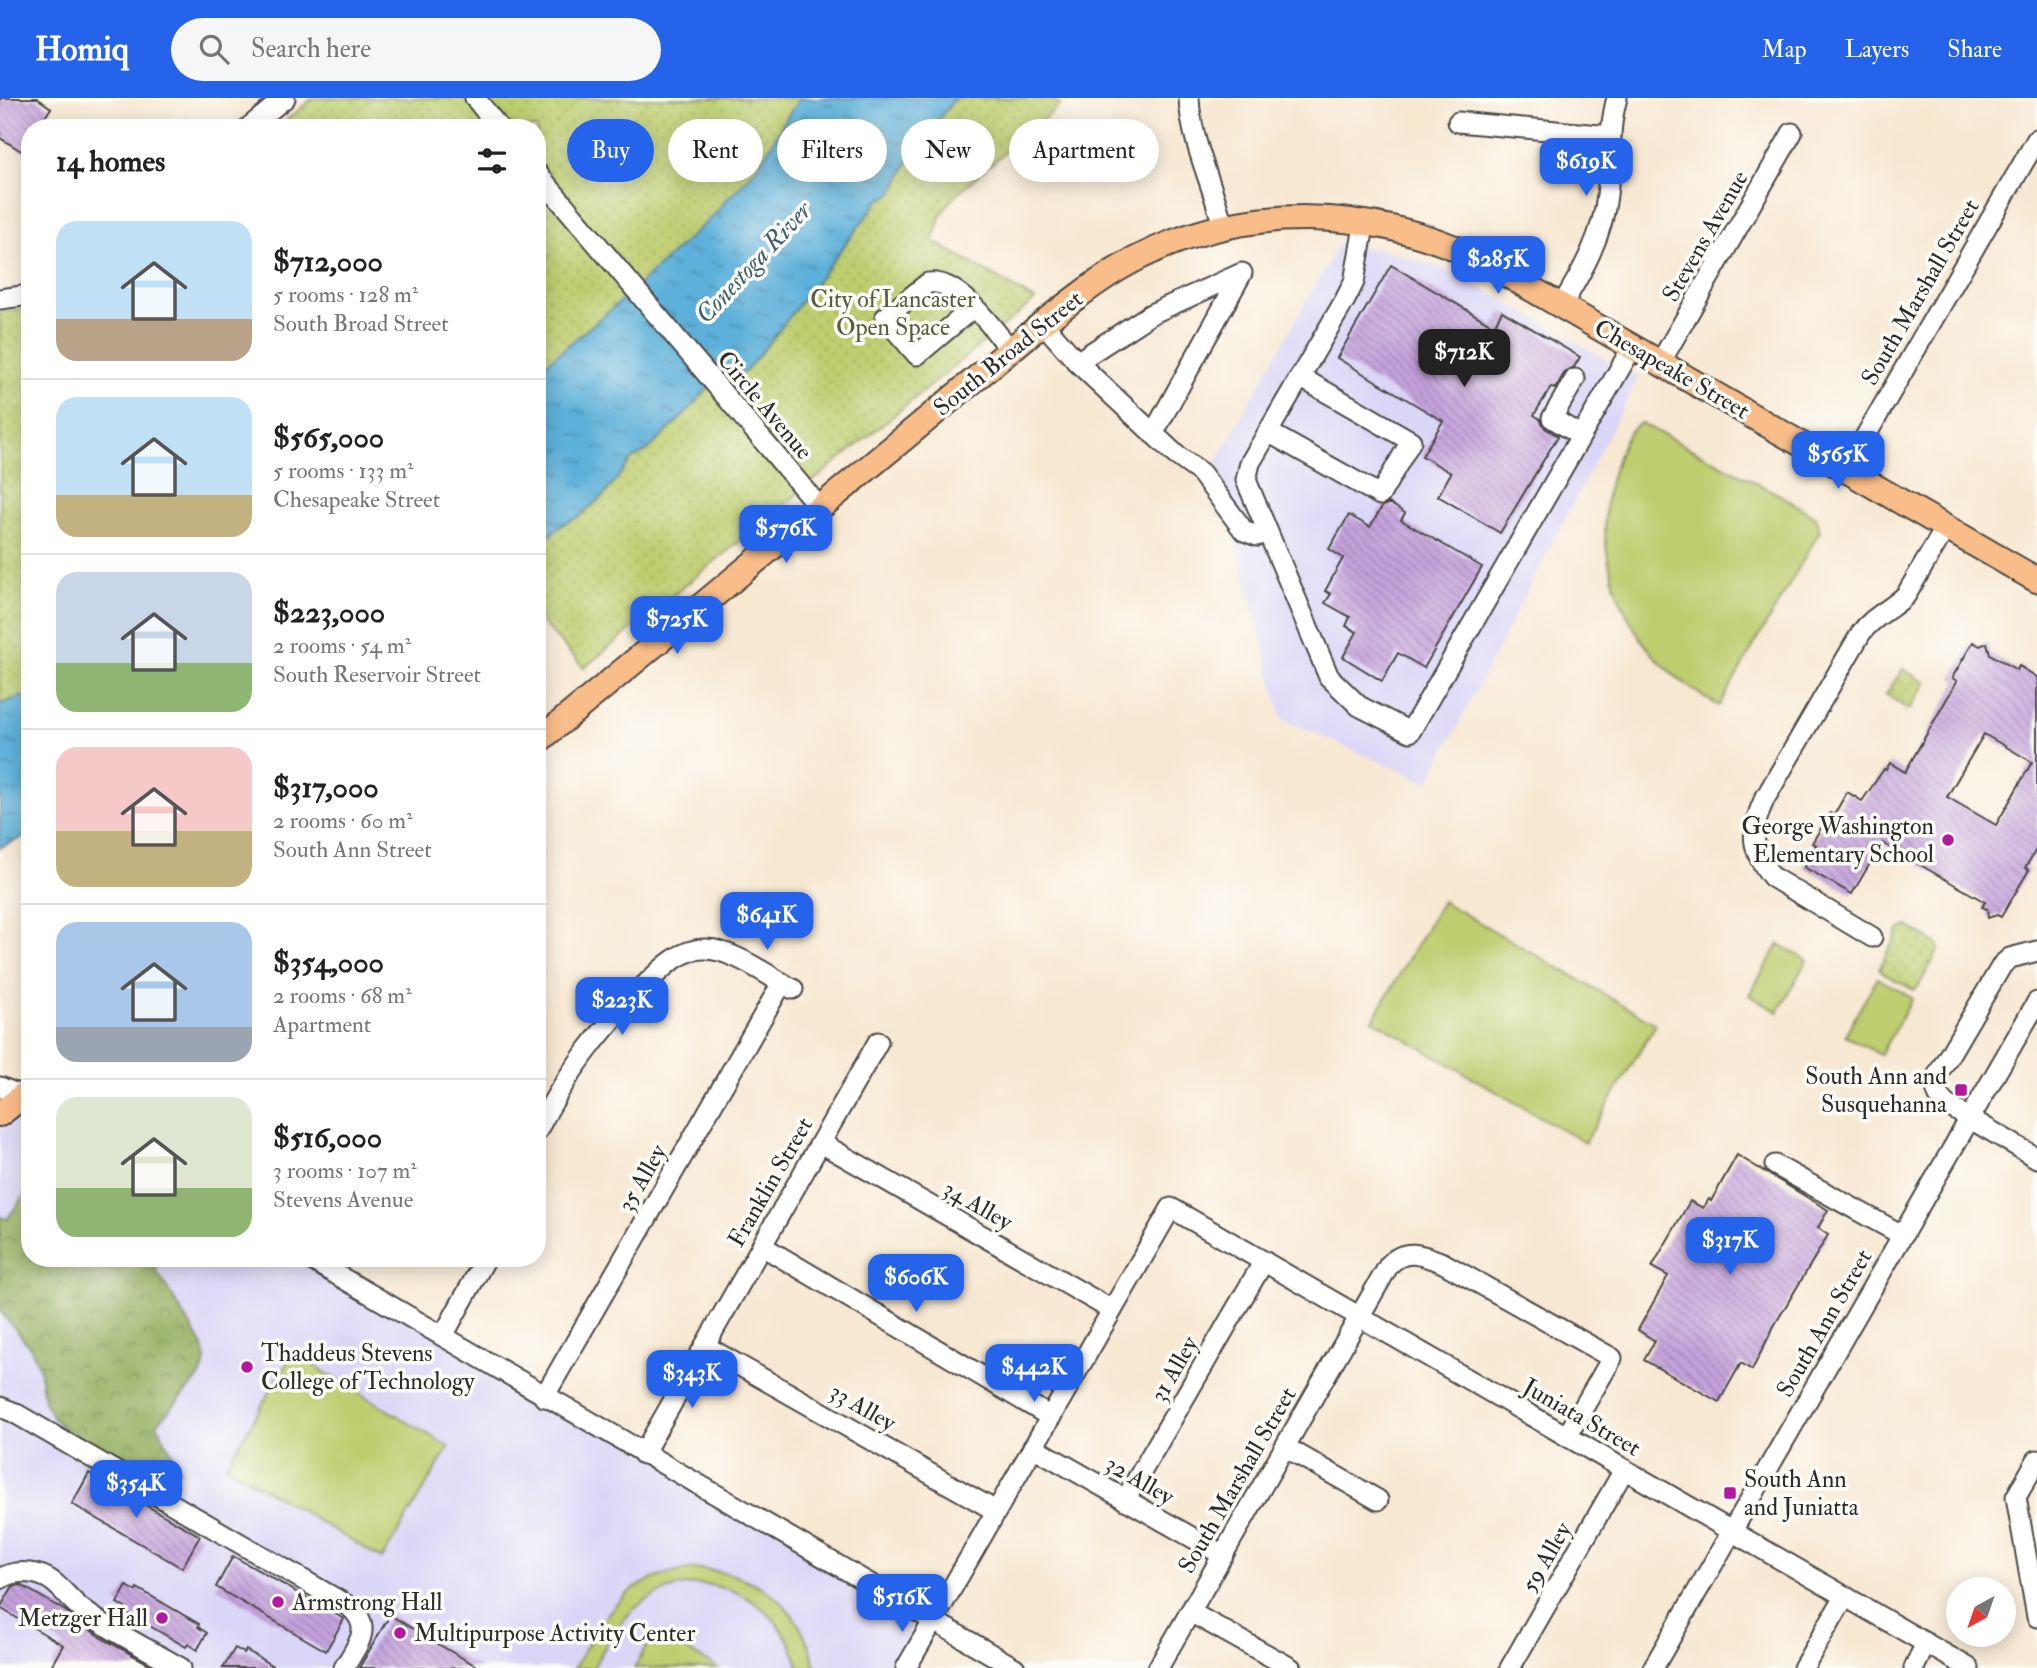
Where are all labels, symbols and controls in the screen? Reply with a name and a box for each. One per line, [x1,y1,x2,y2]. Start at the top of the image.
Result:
search box [171,18,661,81]
text: Homiq [35,29,129,70]
icon: search [195,30,233,68]
text: Search here [251,33,371,65]
text: Map [1762,34,1807,65]
text: Layers [1845,34,1909,65]
text: Share [1947,34,2002,65]
chip: Buy [567,119,654,182]
chip: Rent [668,119,763,182]
chip: Filters [777,119,887,182]
chip: New [901,119,995,182]
chip: Apartment [1009,119,1159,182]
pin: $619K [1537,139,1635,198]
icon: filters [473,142,511,180]
text: 14 homes [56,143,165,180]
text: $619K [1556,146,1616,175]
street label: Stevens Avenue [1655,165,1755,307]
street label: South Marshall Street [1854,193,1987,391]
water label: Conestoga River [689,194,819,330]
pin: $285K [1449,236,1547,296]
text: $712,000 [273,243,383,280]
text: $285K [1467,244,1529,273]
icon: home [112,249,196,333]
text: 5 rooms · 128 m² [273,280,418,309]
park label: City of Lancaster Open Space [810,284,976,343]
street label: South Broad Street [927,284,1089,423]
text: South Broad Street [273,309,449,338]
street label: Chesapeake Street [1588,312,1755,427]
pin: $712K [1415,330,1513,389]
text: $712K [1434,337,1494,366]
street label: Circle Avenue [710,344,819,466]
text: $565,000 [273,419,384,456]
icon: home [112,425,196,509]
pin: $565K [1789,432,1887,491]
text: $565K [1808,439,1868,468]
text: 5 rooms · 133 m² [273,456,414,485]
text: Chesapeake Street [273,485,440,514]
pin: $576K [737,505,835,565]
text: $576K [755,513,817,542]
text: $223,000 [273,594,385,631]
pin: $725K [628,596,726,656]
icon: home [112,600,196,684]
text: $725K [646,604,708,633]
text: 2 rooms · 54 m² [273,631,411,660]
text: South Reservoir Street [273,660,481,689]
text: $317,000 [273,769,379,806]
icon: home [112,775,196,859]
text: 2 rooms · 60 m² [273,806,413,835]
place label: George Washington Elementary School [1741,811,1934,870]
marker: George Washington Elementary School [1940,832,1956,848]
text: South Ann Street [273,835,432,864]
pin: $641K [718,892,816,952]
text: $641K [736,900,798,929]
text: $354,000 [273,944,384,981]
icon: home [112,950,196,1034]
pin: $223K [573,978,671,1037]
text: 2 rooms · 68 m² [273,981,412,1010]
text: $223K [591,985,653,1014]
text: Apartment [273,1010,371,1039]
place label: South Ann and Susquehanna [1805,1061,1948,1120]
marker: South Ann and Susquehanna [1953,1082,1969,1098]
street label: Franklin Street [721,1112,820,1253]
text: $516,000 [273,1119,382,1156]
icon: home [112,1125,196,1209]
street label: 35 Alley [611,1139,674,1218]
text: 3 rooms · 107 m² [273,1156,417,1185]
street label: 34 Alley [937,1173,1018,1238]
text: Stevens Avenue [273,1185,413,1214]
pin: $317K [1681,1218,1779,1277]
text: $317K [1702,1225,1758,1254]
street label: South Ann Street [1770,1244,1879,1403]
pin: $606K [867,1254,965,1314]
text: $606K [884,1262,948,1291]
street label: 31 Alley [1143,1330,1206,1408]
place label: Thaddeus Stevens College of Technology [261,1338,475,1397]
pin: $442K [985,1344,1083,1404]
pin: $343K [643,1350,741,1410]
text: $442K [1001,1352,1067,1381]
text: $343K [662,1358,722,1387]
marker: Thaddeus Stevens College of Technology [239,1359,255,1375]
street label: Juniata Street [1516,1371,1646,1464]
street label: 33 Alley [824,1376,902,1439]
street label: South Marshall Street [1171,1381,1304,1579]
street label: 32 Alley [1100,1448,1180,1513]
pin: $354K [87,1460,185,1520]
place label: South Ann and Juniatta [1744,1464,1860,1523]
text: $354K [106,1468,166,1497]
marker: South Ann and Juniatta [1722,1485,1738,1501]
street label: 59 Alley [1514,1516,1579,1598]
pin: $516K [853,1574,951,1634]
north arrow [1946,1577,2016,1647]
map controls [1946,1577,2016,1647]
text: $516K [873,1582,931,1611]
place label: Armstrong Hall [291,1587,442,1618]
marker: Armstrong Hall [270,1594,286,1610]
place label: Metzger Hall [18,1603,148,1634]
marker: Metzger Hall [154,1610,170,1626]
place label: Multipurpose Activity Center [414,1618,695,1649]
marker: Multipurpose Activity Center [392,1625,408,1641]

